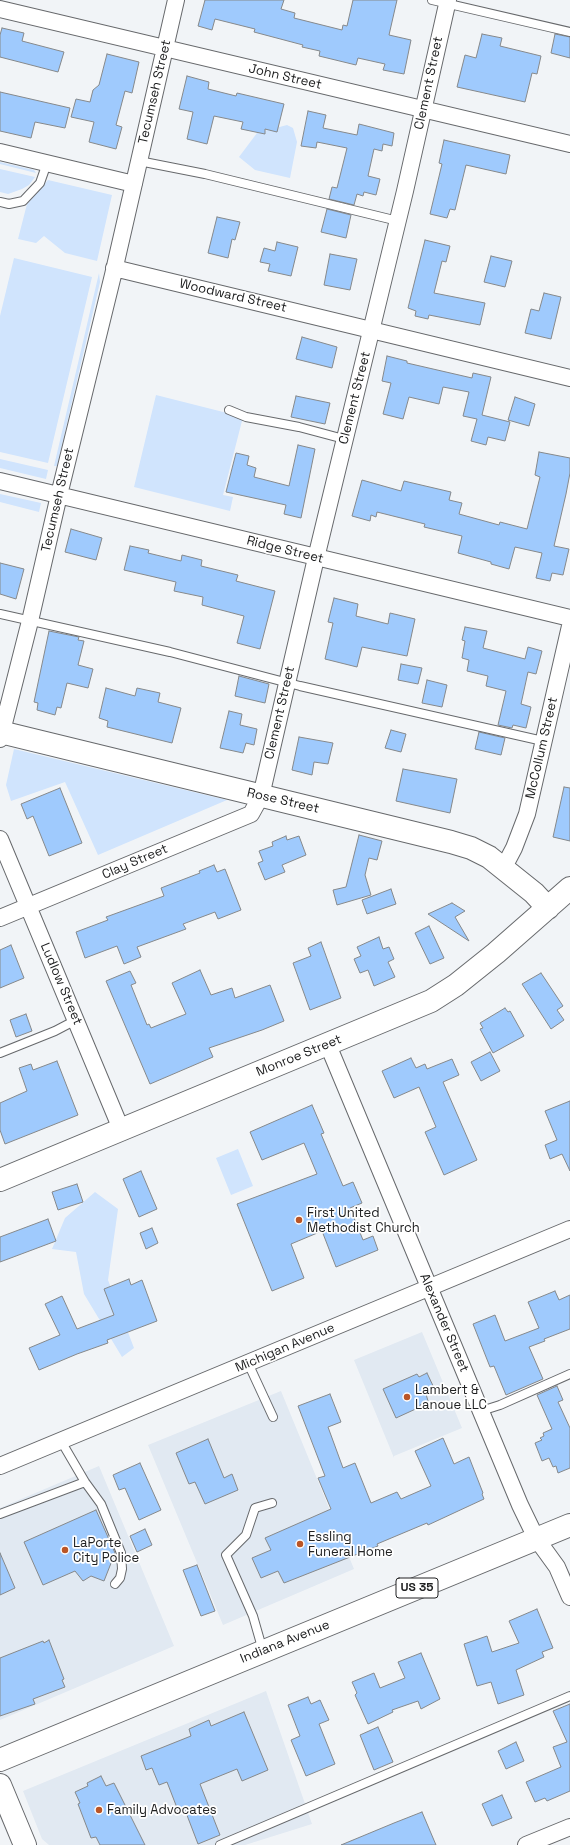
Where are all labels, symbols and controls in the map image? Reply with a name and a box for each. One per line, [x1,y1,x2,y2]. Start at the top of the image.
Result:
street label: Clement Street [412,35,446,131]
street label: Tecumseh Street [135,38,175,146]
street label: John Street [247,61,323,93]
street label: Woodward Street [178,276,288,316]
street label: Clement Street [336,350,374,446]
street label: Tecumseh Street [38,446,78,554]
street label: Ridge Street [245,533,325,567]
street label: Clement Street [262,665,298,761]
street label: McCollum Street [523,696,561,800]
street label: Rose Street [245,785,321,817]
street label: Clay Street [100,841,170,883]
street label: Ludlow Street [37,940,85,1028]
street label: Monroe Street [254,1032,344,1080]
place label: First United Methodist Church [307,1205,420,1236]
marker: First United Methodist Church [294,1215,304,1225]
street label: Alexander Street [416,1271,472,1375]
street label: Michigan Avenue [233,1320,337,1376]
place label: Lambert & Lanoue LLC [415,1382,487,1413]
marker: Lambert & Lanoue LLC [402,1392,412,1402]
place label: Essling Funeral Home [308,1529,393,1560]
place label: LaPorte City Police [73,1535,139,1566]
marker: Essling Funeral Home [295,1539,305,1549]
marker: LaPorte City Police [60,1545,70,1555]
road number: US 35 [396,1578,438,1598]
street label: Indiana Avenue [238,1617,332,1667]
place label: Family Advocates [107,1802,217,1818]
marker: Family Advocates [94,1805,104,1815]

